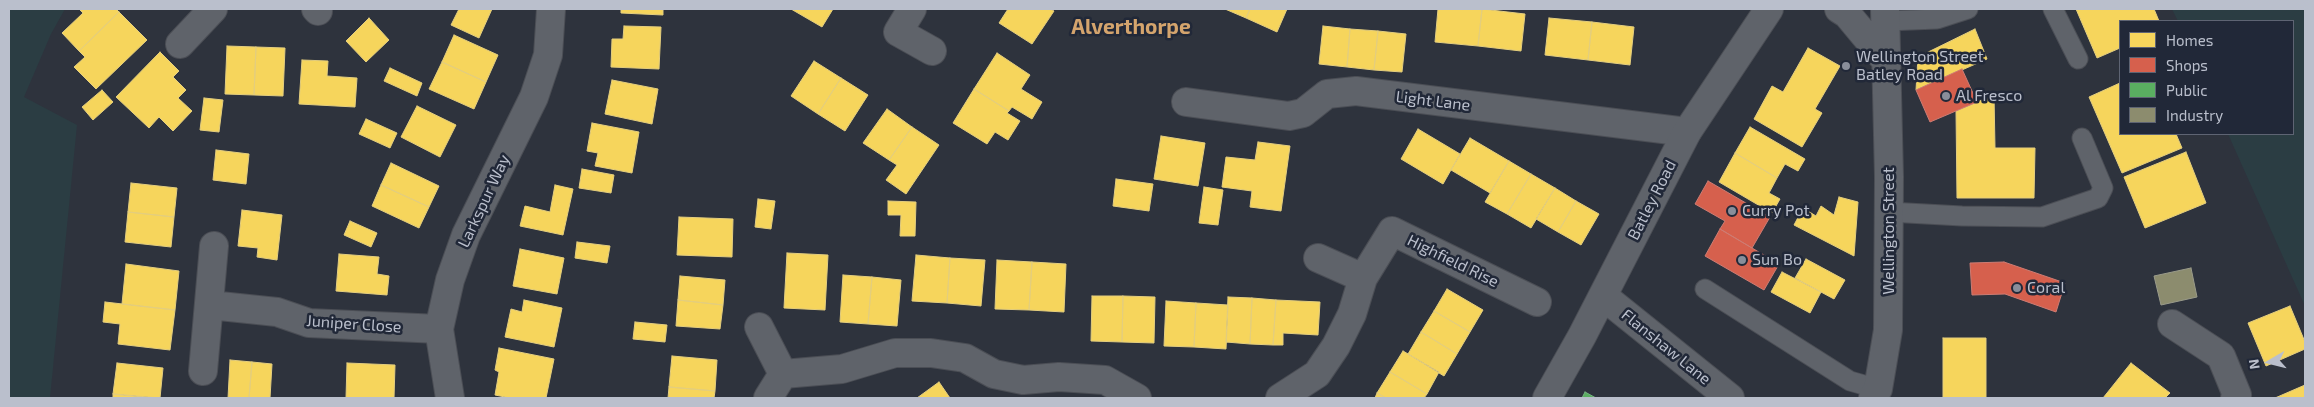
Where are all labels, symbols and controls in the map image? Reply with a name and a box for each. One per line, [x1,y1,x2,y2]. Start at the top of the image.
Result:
district label: Alverthorpe [1071,14,1191,40]
legend [2119,20,2294,135]
text: Homes [2166,31,2213,49]
place label: Wellington Street Batley Road [1856,47,1984,85]
text: Shops [2166,56,2208,74]
marker: Wellington Street Batley Road [1840,60,1852,72]
text: Public [2166,81,2207,99]
place label: Al Fresco [1956,86,2022,106]
street label: Light Lane [1395,87,1471,115]
marker: Al Fresco [1940,90,1952,102]
text: Industry [2166,106,2223,124]
street label: Larkspur Way [454,151,514,251]
street label: Batley Road [1624,157,1680,243]
street label: Wellington Street [1879,167,1899,295]
place label: Curry Pot [1742,201,1810,221]
marker: Curry Pot [1726,205,1738,217]
street label: Highfield Rise [1404,231,1502,291]
place label: Sun Bo [1752,250,1802,270]
marker: Sun Bo [1736,254,1748,266]
place label: Coral [2027,278,2065,298]
marker: Coral [2011,282,2023,294]
street label: Flanshaw Lane [1617,305,1715,389]
street label: Juniper Close [306,311,402,337]
north arrow [2244,337,2294,387]
text: N [2245,358,2263,370]

